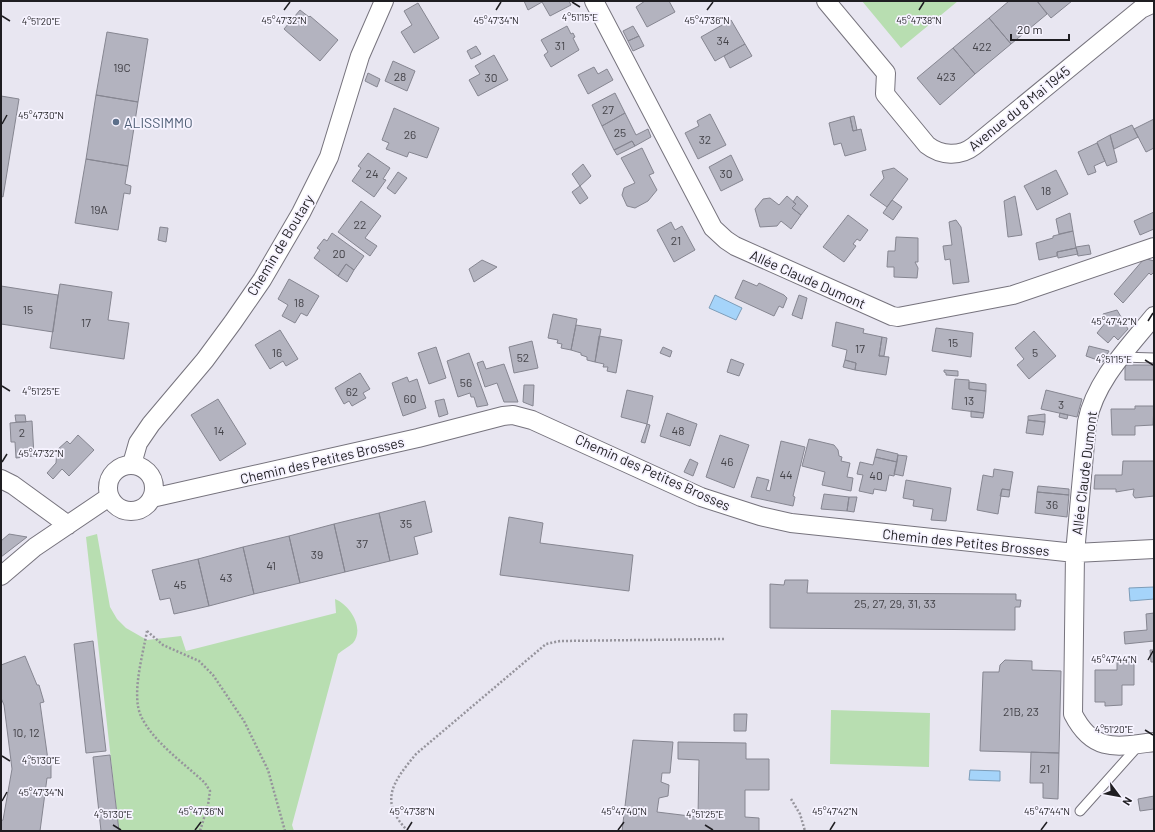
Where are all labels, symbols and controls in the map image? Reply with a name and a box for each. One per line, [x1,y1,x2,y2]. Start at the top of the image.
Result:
text: 4°51'15"E [562,11,598,23]
text: 45°47'32"N [261,14,307,26]
text: 45°47'34"N [473,14,519,26]
text: 45°47'36"N [684,14,730,26]
text: 45°47'38"N [896,14,942,26]
text: 4°51'20"E [22,15,60,27]
scale bar [1011,16,1069,42]
text: 20 m [1017,22,1043,36]
house number: 34 [717,33,729,47]
house number: 31 [555,38,565,52]
house number: 422 [972,39,992,53]
house number: 19C [113,60,131,74]
street label: Avenue du 8 Mai 1945 [965,62,1073,154]
house number: 28 [394,69,406,83]
house number: 423 [936,69,956,83]
house number: 30 [485,70,497,84]
house number: 27 [602,102,614,116]
text: 45°47'30"N [18,109,64,121]
place label: ALISSIMMO [124,114,193,131]
marker: ALISSIMMO [111,117,121,127]
house number: 25 [614,125,626,139]
house number: 26 [404,127,416,141]
house number: 32 [699,132,711,146]
house number: 24 [365,166,379,180]
house number: 30 [720,166,732,180]
house number: 18 [1041,183,1051,197]
street label: Chemin de Boutary [243,191,317,299]
house number: 19A [90,202,108,216]
house number: 22 [354,217,366,231]
house number: 21 [671,233,681,247]
house number: 20 [332,246,346,260]
street label: Allée Claude Dumont [748,246,868,312]
house number: 18 [294,295,304,309]
house number: 15 [23,302,33,316]
house number: 17 [81,315,91,329]
text: 45°47'42"N [1091,315,1137,327]
house number: 15 [948,335,958,349]
house number: 17 [855,341,865,355]
house number: 16 [272,345,282,359]
house number: 5 [1032,345,1038,359]
house number: 52 [517,350,529,364]
text: 4°51'15"E [1096,353,1132,365]
house number: 56 [460,375,472,389]
house number: 62 [346,384,358,398]
text: 4°51'25"E [22,385,60,397]
house number: 60 [404,391,416,405]
house number: 13 [964,393,974,407]
house number: 3 [1058,397,1064,411]
street label: Allée Claude Dumont [1068,410,1100,536]
house number: 14 [214,423,224,437]
house number: 48 [672,423,684,437]
house number: 2 [19,425,25,439]
street label: Chemin des Petites Brosses [573,430,733,514]
street label: Chemin des Petites Brosses [238,433,406,487]
text: 45°47'32"N [18,447,64,459]
house number: 46 [721,454,733,468]
house number: 44 [779,467,793,481]
house number: 40 [869,468,883,482]
house number: 36 [1046,497,1058,511]
house number: 35 [400,516,412,530]
street label: Chemin des Petites Brosses [882,525,1051,559]
house number: 37 [356,536,368,550]
house number: 39 [311,547,323,561]
house number: 41 [266,558,276,572]
house number: 43 [220,570,232,584]
house number: 45 [174,577,186,591]
house number: 25, 27, 29, 31, 33 [854,596,936,610]
text: 45°47'44"N [1091,653,1137,665]
house number: 21B, 23 [1003,704,1039,718]
text: 4°51'20"E [1095,723,1133,735]
house number: 10, 12 [12,725,40,739]
text: 4°51'30"E [22,754,60,766]
house number: 21 [1040,761,1050,775]
north arrow [1099,776,1139,816]
text: 45°47'34"N [18,786,64,798]
text: N [1120,795,1135,808]
text: 45°47'36"N [178,805,224,817]
text: 45°47'38"N [389,805,435,817]
text: 45°47'40"N [601,805,647,817]
text: 45°47'42"N [812,805,858,817]
text: 45°47'44"N [1024,805,1070,817]
text: 4°51'30"E [94,808,132,820]
text: 4°51'25"E [686,808,724,820]

